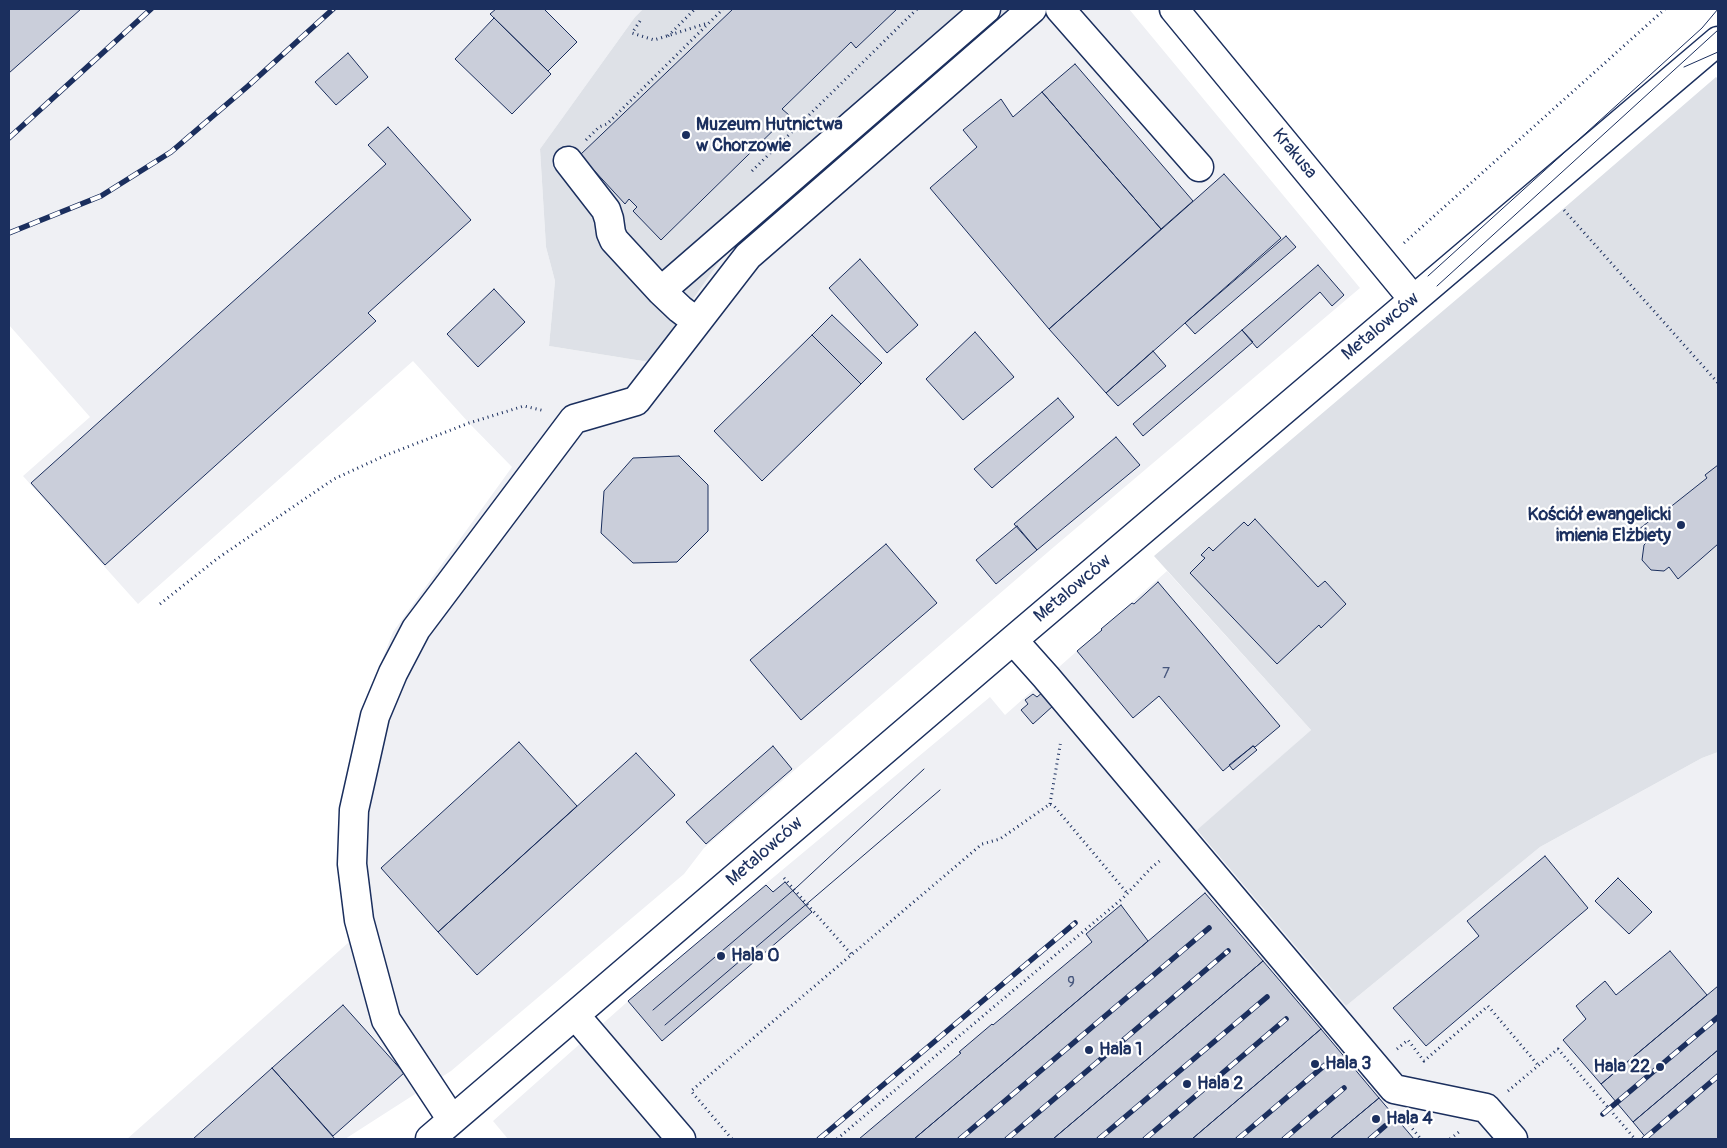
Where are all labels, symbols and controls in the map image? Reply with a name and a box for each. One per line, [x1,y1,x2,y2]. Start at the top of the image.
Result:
place label: Muzeum Hutnictwa w Chorzowie [696,114,843,156]
street label: Krakusa [1267,125,1321,183]
marker: Muzeum Hutnictwa w Chorzowie [680,129,692,141]
street label: Metalowców [1338,288,1424,366]
place label: Kościół ewangelicki imienia Elżbiety [1528,504,1671,546]
marker: Kościół ewangelicki imienia Elżbiety [1675,519,1687,531]
street label: Metalowców [1030,550,1116,628]
house number: 7 [1162,665,1170,683]
street label: Metalowców [722,813,808,891]
place label: Hala 0 [731,945,780,967]
marker: Hala 0 [715,950,727,962]
house number: 9 [1067,974,1075,992]
place label: Hala 1 [1099,1039,1142,1061]
marker: Hala 1 [1083,1044,1095,1056]
place label: Hala 3 [1325,1053,1371,1075]
place label: Hala 22 [1594,1056,1650,1078]
marker: Hala 3 [1309,1058,1321,1070]
marker: Hala 22 [1654,1061,1666,1073]
place label: Hala 2 [1197,1073,1243,1095]
marker: Hala 2 [1181,1078,1193,1090]
place label: Hala 4 [1386,1108,1433,1130]
marker: Hala 4 [1370,1113,1382,1125]

